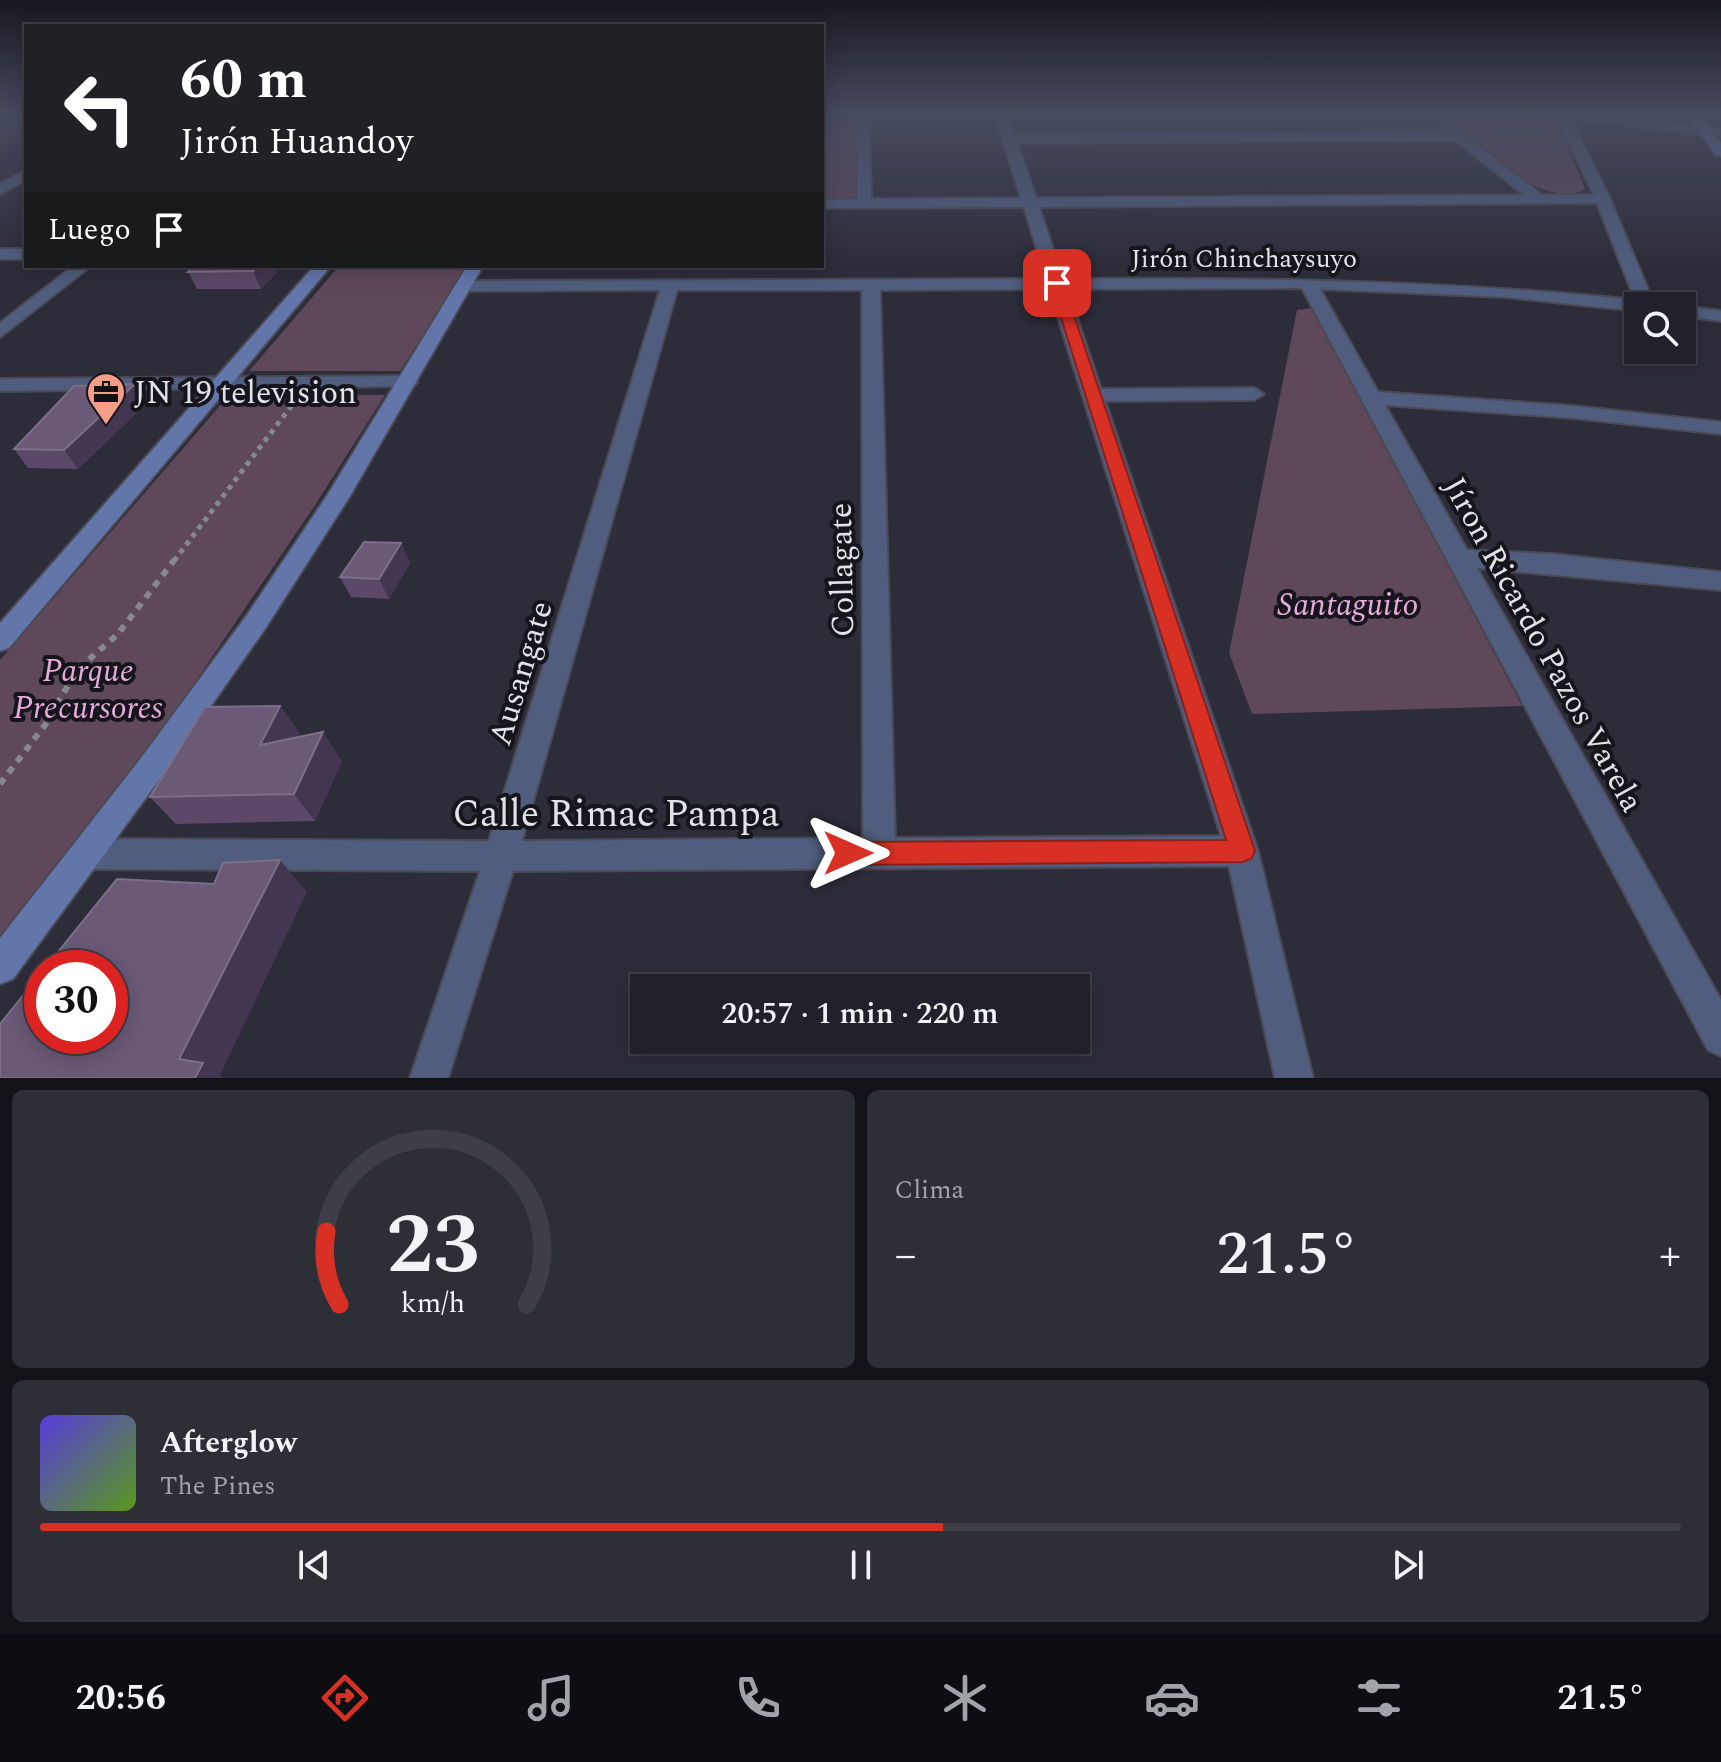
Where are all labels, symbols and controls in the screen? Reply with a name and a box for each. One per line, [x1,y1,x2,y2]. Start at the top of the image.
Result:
text: 60 m [180,38,307,123]
icon: left [48,56,152,160]
text: Jirón Huandoy [180,115,413,170]
text: Luego [48,207,131,253]
icon: arrive [147,208,191,252]
street label: Jirón Chinchaysuyo [1131,239,1357,279]
pin [1023,249,1091,317]
icon: arrive [1035,261,1079,305]
map controls [1624,292,1696,364]
button: search [1624,292,1696,364]
place label: JN 19 television [134,369,357,418]
office icon: JN 19 television [85,371,127,426]
street label: Jíron Ricardo Pazos Varela [1430,468,1656,822]
street label: Collagate [817,502,868,638]
park label: Santaguito [1278,581,1418,630]
street label: Ausangate [476,595,567,752]
park label: Parque Precursores [13,647,163,733]
street label: Calle Rimac Pampa [452,786,780,844]
position arrow [806,811,890,895]
speed limit sign: 30 [24,950,128,1054]
text: 20:57 · 1 min · 220 m [721,991,999,1037]
text: Clima [895,1170,964,1210]
text: 23 [387,1183,480,1310]
text: 21.5° [1217,1209,1359,1301]
text: − [895,1222,917,1289]
text: + [1659,1222,1681,1289]
text: km/h [401,1282,465,1325]
text: Afterglow [160,1420,297,1466]
text: The Pines [160,1466,275,1506]
icon: previous [292,1543,336,1587]
icon: pause [839,1543,883,1587]
icon: next [1386,1543,1430,1587]
icon: directions [317,1670,373,1726]
icon: music [523,1670,579,1726]
icon: phone [730,1670,786,1726]
icon: climate [937,1670,993,1726]
icon: car [1144,1670,1200,1726]
icon: filters [1351,1670,1407,1726]
text: 20:56 [75,1671,166,1726]
text: 21.5° [1557,1671,1646,1726]

